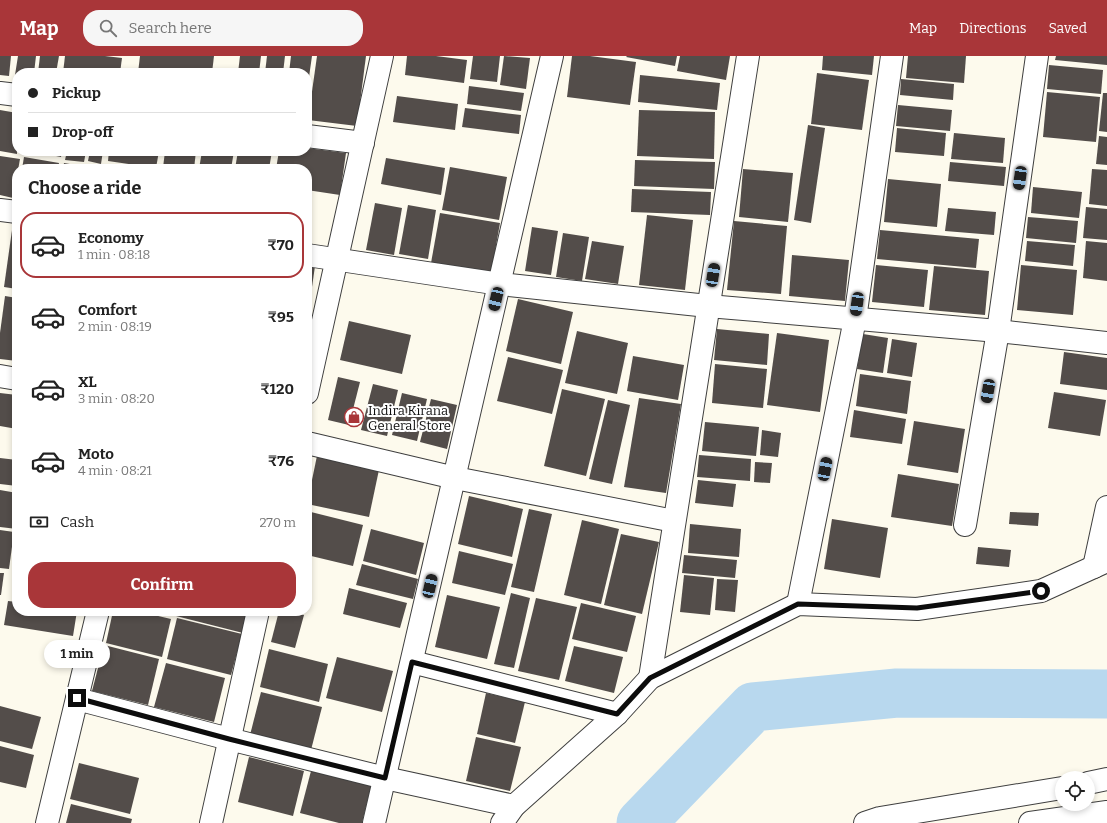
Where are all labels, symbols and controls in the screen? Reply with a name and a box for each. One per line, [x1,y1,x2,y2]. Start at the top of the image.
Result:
search box [83,10,363,46]
text: Map [20,17,59,40]
icon: search [97,17,119,39]
text: Search here [129,19,212,37]
text: Map [909,20,937,37]
text: Directions [959,20,1027,37]
text: Saved [1049,20,1087,37]
text: Pickup [52,84,101,102]
text: Drop-off [52,123,113,141]
car [1012,165,1028,191]
text: Choose a ride [28,177,141,199]
icon: car [30,227,66,263]
text: Economy [78,229,144,247]
text: ₹70 [267,236,294,254]
text: 1 min · 08:18 [78,247,150,262]
car [705,262,721,288]
car [487,286,505,312]
car [849,291,865,317]
icon: car [30,299,66,335]
text: Comfort [78,301,137,319]
text: ₹95 [268,308,294,326]
text: 2 min · 08:19 [78,319,152,334]
icon: car [30,371,66,407]
text: XL [78,373,97,391]
car [980,378,996,404]
text: ₹120 [260,380,294,398]
text: 3 min · 08:20 [78,391,155,406]
place label: Indira Kirana General Store [368,403,451,433]
shop icon: Indira Kirana General Store [343,406,365,428]
icon: car [30,443,66,479]
text: Moto [78,445,114,463]
text: ₹76 [268,452,294,470]
car [817,456,833,482]
text: 4 min · 08:21 [78,463,152,478]
icon: cash [28,511,50,533]
text: Cash [60,513,94,531]
text: 270 m [259,515,296,530]
button: Confirm [28,562,296,608]
car [421,573,439,599]
route start [1032,582,1050,600]
callout: 1 min [44,640,110,668]
text: 1 min [61,646,93,661]
route end [68,689,86,707]
map controls [1055,771,1095,811]
button: locate [1055,771,1095,811]

